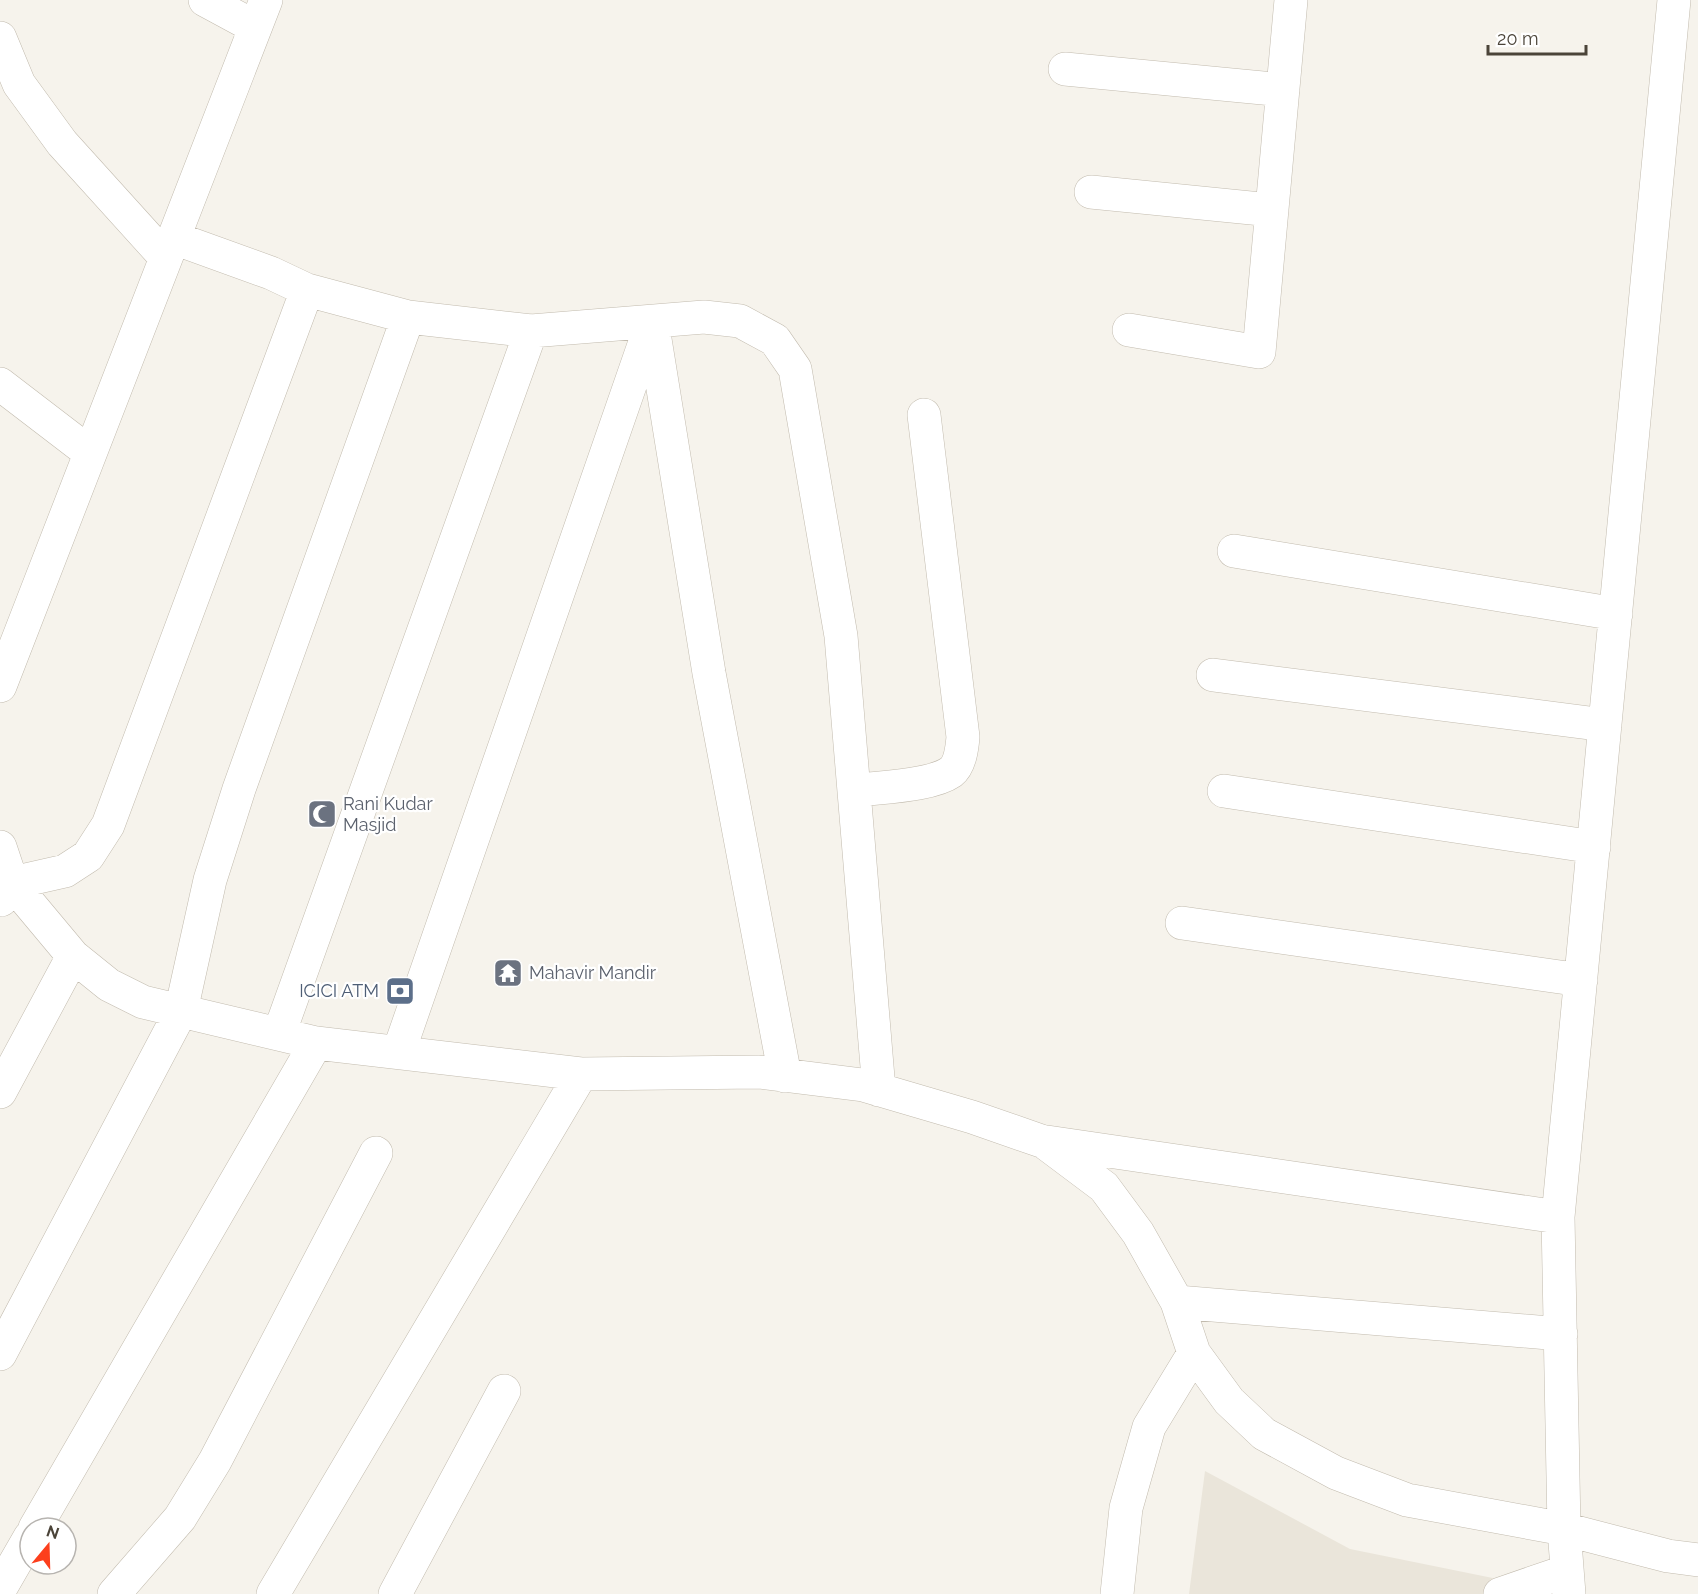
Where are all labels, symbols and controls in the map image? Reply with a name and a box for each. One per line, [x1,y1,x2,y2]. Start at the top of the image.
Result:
scale bar [1488,18,1586,56]
text: 20 m [1497,28,1539,49]
place label: Rani Kudar Masjid [343,793,433,835]
mosque icon: Rani Kudar Masjid [306,798,338,830]
temple icon: Mahavir Mandir [492,957,524,989]
place label: Mahavir Mandir [529,962,657,983]
bank icon: ICICI ATM [384,975,416,1007]
place label: ICICI ATM [299,980,379,1001]
north arrow [18,1516,78,1576]
text: N [44,1521,62,1543]

